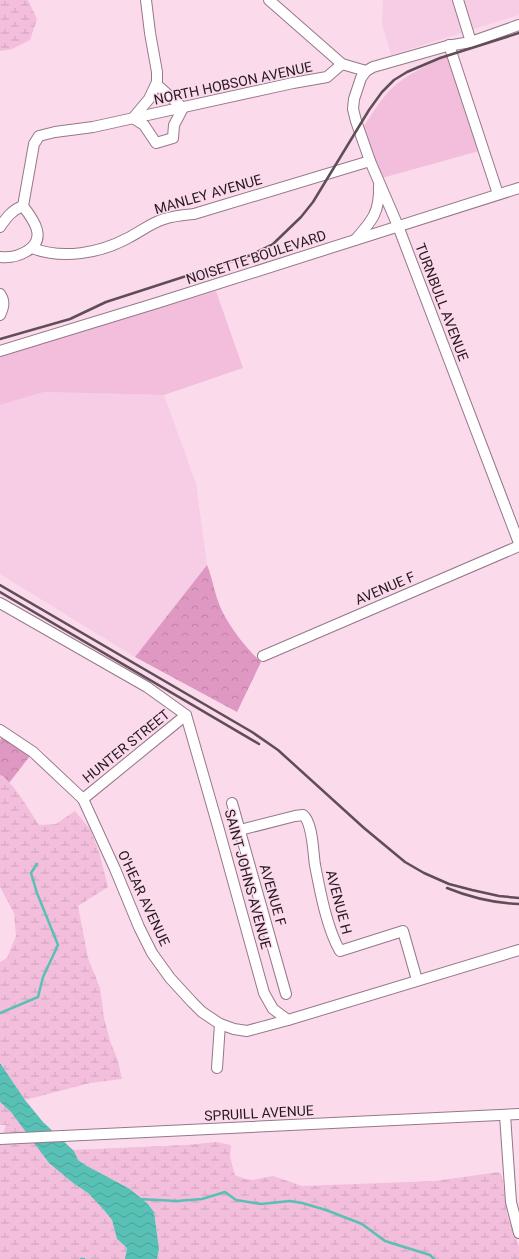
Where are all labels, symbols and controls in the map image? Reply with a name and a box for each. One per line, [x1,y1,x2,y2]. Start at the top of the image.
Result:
street label: NORTH HOBSON AVENUE [152,58,314,108]
street label: MANLEY AVENUE [152,171,264,217]
street label: NOISETTE BOULEVARD [184,227,328,287]
street label: TURNBULL AVENUE [412,241,472,363]
street label: AVENUE F [353,568,418,608]
street label: HUNTER STREET [79,706,173,786]
street label: SAINT JOHNS AVENUE [222,807,274,951]
street label: O'HEAR AVENUE [115,848,173,948]
street label: AVENUE F [257,862,290,928]
street label: AVENUE H [323,868,355,936]
street label: SPRUILL AVENUE [204,1102,314,1124]

